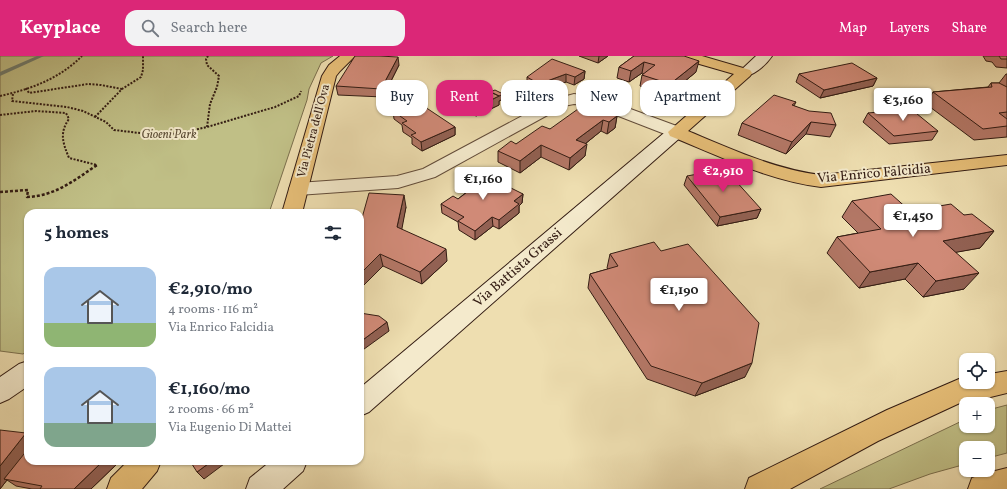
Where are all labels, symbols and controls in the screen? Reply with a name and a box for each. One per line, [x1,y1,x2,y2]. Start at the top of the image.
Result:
search box [125,10,405,46]
text: Keyplace [20,15,101,41]
icon: search [139,17,161,39]
text: Search here [171,18,247,39]
text: Map [839,19,867,38]
text: Layers [889,19,929,38]
text: Share [951,19,987,38]
chip: Buy [376,80,428,116]
chip: Rent [436,80,493,116]
chip: Filters [501,80,568,116]
chip: New [576,80,632,116]
chip: Apartment [640,80,735,116]
street label: Via Pietra dell'Ova [294,82,334,180]
pin: €3,160 [870,88,936,122]
text: €3,160 [883,92,923,110]
park label: Gioeni Park [142,127,197,143]
pin: €2,910 [690,159,756,193]
street label: Via Enrico Falcidia [816,160,932,188]
text: €2,910 [703,163,743,181]
pin: €1,160 [450,167,516,201]
text: €1,160 [464,171,502,189]
pin: €1,450 [880,204,946,238]
text: €1,450 [893,208,933,226]
text: 5 homes [44,222,109,245]
icon: filters [322,222,344,244]
street label: Via Battista Grassi [469,224,567,312]
text: €2,910/mo [168,278,252,301]
pin: €1,190 [646,278,712,312]
text: €1,190 [659,282,699,300]
icon: home [76,283,124,331]
text: 4 rooms · 116 m² [168,301,258,319]
text: Via Enrico Falcidia [168,319,274,337]
map controls [959,353,995,477]
button: locate [959,353,995,389]
text: €1,160/mo [168,378,250,401]
icon: home [76,383,124,431]
button: + [959,397,995,433]
text: 2 rooms · 66 m² [168,401,254,419]
text: Via Eugenio Di Mattei [168,419,292,437]
button: − [959,441,995,477]

